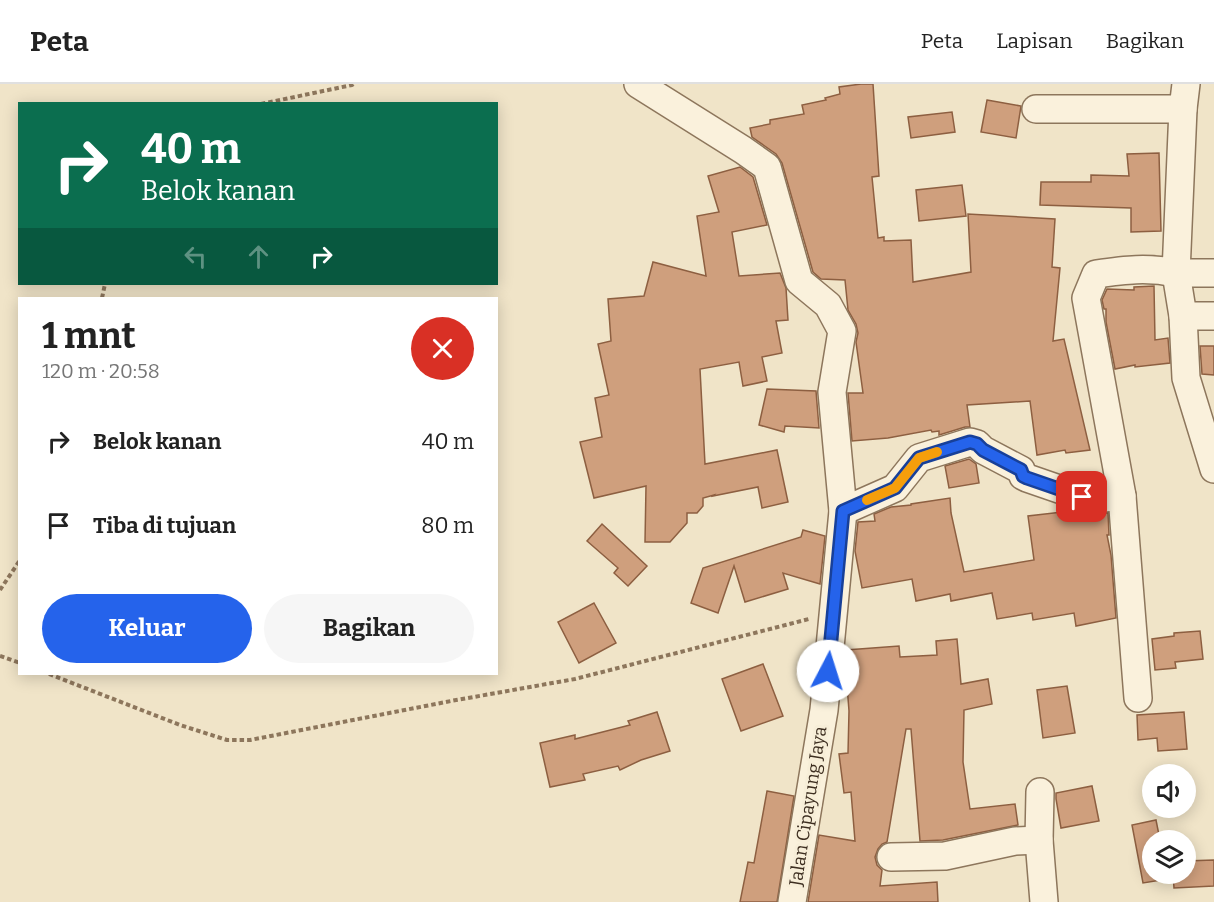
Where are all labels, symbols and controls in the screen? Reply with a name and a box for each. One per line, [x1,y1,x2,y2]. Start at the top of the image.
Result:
text: Peta [30,25,89,58]
text: Peta [921,28,963,54]
text: Lapisan [996,28,1073,54]
text: Bagikan [1106,28,1184,54]
text: 40 m [141,124,241,174]
icon: right [42,126,120,204]
text: Belok kanan [141,175,295,207]
icon: left [179,240,212,273]
icon: ahead [242,240,275,273]
icon: right [305,240,338,273]
text: 1 mnt [42,314,136,358]
button: close [411,317,474,380]
text: 120 m · 20:58 [42,359,160,383]
icon: right [42,425,75,458]
text: Belok kanan [93,428,221,455]
text: 40 m [422,428,474,455]
pin [1056,471,1107,522]
icon: arrive [1065,480,1098,513]
icon: arrive [42,509,75,542]
text: Tiba di tujuan [93,512,236,539]
text: 80 m [421,512,474,539]
button: Keluar [42,594,252,663]
button: Bagikan [264,594,474,663]
position arrow [796,639,860,703]
street label: Jalan Cipayung Jaya [784,724,832,888]
map controls [1142,764,1196,884]
button: sound [1142,764,1196,818]
button: layers [1142,830,1196,884]

